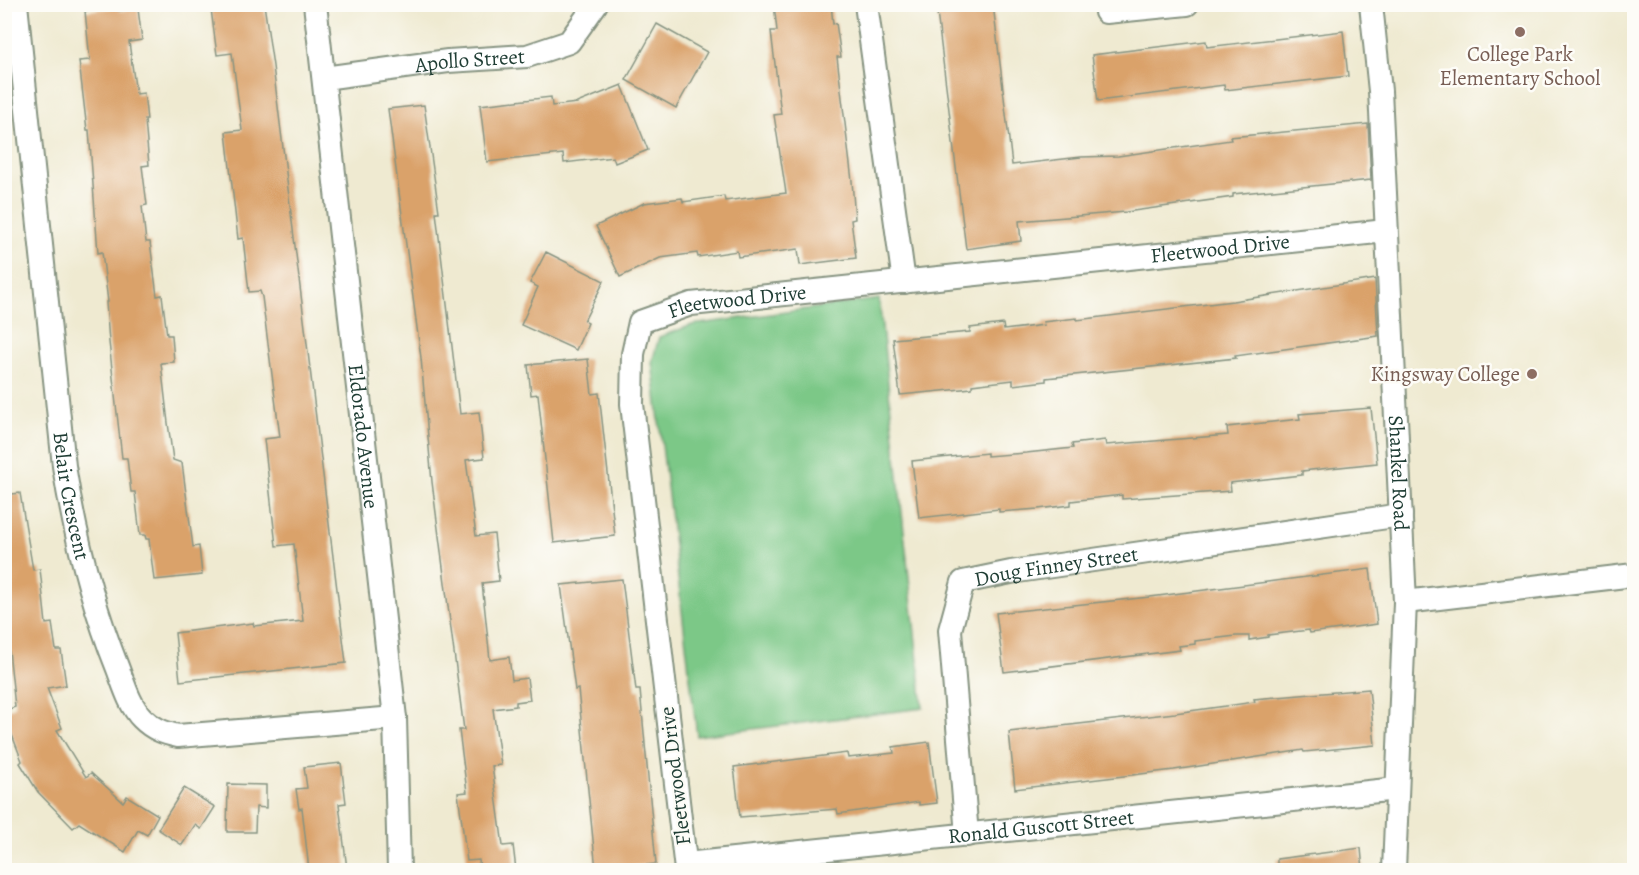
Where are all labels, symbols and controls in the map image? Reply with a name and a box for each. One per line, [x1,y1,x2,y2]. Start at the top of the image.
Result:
marker: College Park Elementary School [1513,25,1527,39]
place label: College Park Elementary School [1440,40,1600,92]
street label: Apollo Street [412,42,526,80]
street label: Fleetwood Drive [1149,227,1291,270]
street label: Fleetwood Drive [664,278,808,325]
place label: Kingsway College [1370,360,1520,388]
street label: Eldorado Avenue [341,362,385,510]
marker: Kingsway College [1525,367,1539,381]
street label: Shankel Road [1382,414,1416,532]
street label: Belair Crescent [47,430,96,563]
street label: Doug Finney Street [972,540,1140,593]
street label: Fleetwood Drive [653,705,697,847]
street label: Ronald Guscott Street [947,803,1135,850]

